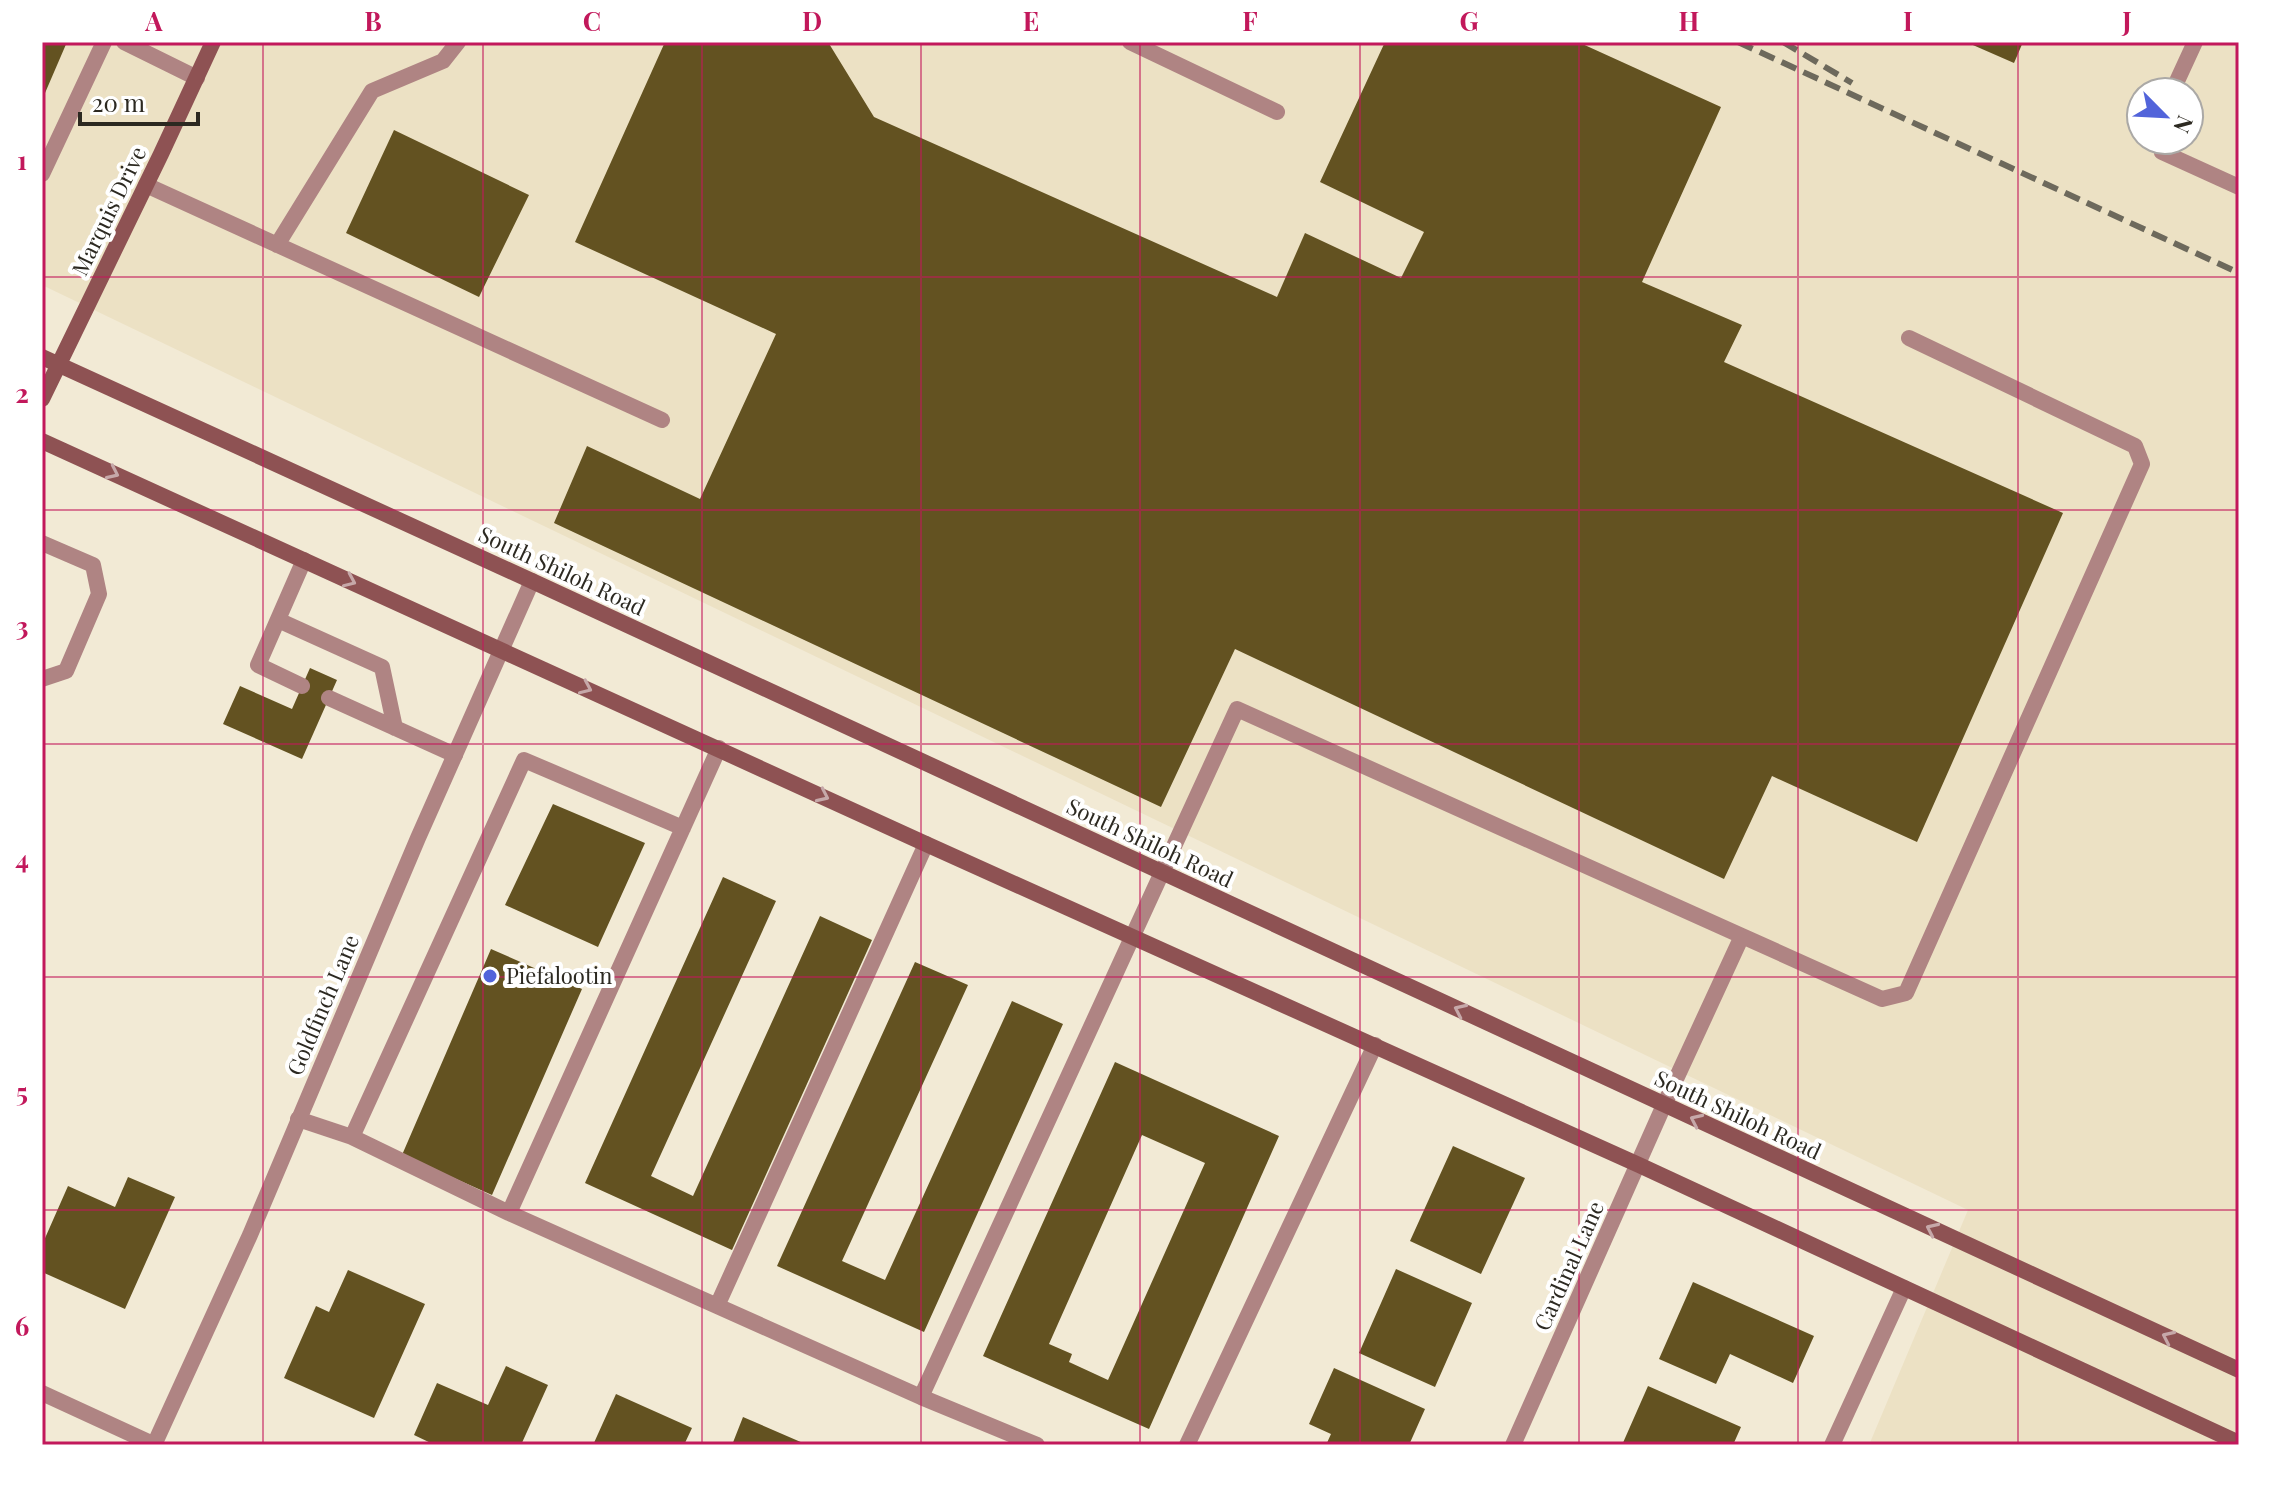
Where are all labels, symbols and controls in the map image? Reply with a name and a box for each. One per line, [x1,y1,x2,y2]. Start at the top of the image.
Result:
text: A [144,3,163,38]
text: B [364,3,382,38]
text: C [583,3,601,38]
text: D [802,3,822,38]
text: E [1023,3,1039,38]
text: F [1242,3,1258,38]
text: G [1459,3,1479,38]
text: H [1679,3,1699,38]
text: I [1903,3,1913,38]
text: J [2121,3,2132,38]
scale bar [80,76,198,126]
north arrow [2125,76,2205,156]
text: 20 m [92,86,145,118]
text: N [2167,111,2201,138]
street label: Marquis Drive [64,141,152,280]
text: 1 [17,142,27,177]
text: 2 [15,375,29,410]
one-way arrow [105,463,119,479]
street label: South Shiloh Road [474,518,651,622]
one-way arrow [341,571,356,587]
text: 3 [16,608,28,643]
one-way arrow [578,678,593,694]
one-way arrow [814,787,829,803]
street label: South Shiloh Road [1062,790,1239,894]
text: 4 [15,841,29,876]
street label: Goldfinch Lane [279,930,365,1080]
place label: Piefalootin [506,960,612,990]
marker: Piefalootin [481,967,499,985]
one-way arrow [1454,1004,1468,1020]
street label: South Shiloh Road [1650,1062,1827,1166]
text: 5 [16,1074,28,1109]
one-way arrow [1690,1113,1704,1129]
street label: Cardinal Lane [1526,1196,1610,1335]
one-way arrow [1926,1222,1940,1238]
text: 6 [15,1308,29,1343]
one-way arrow [2162,1331,2176,1347]

